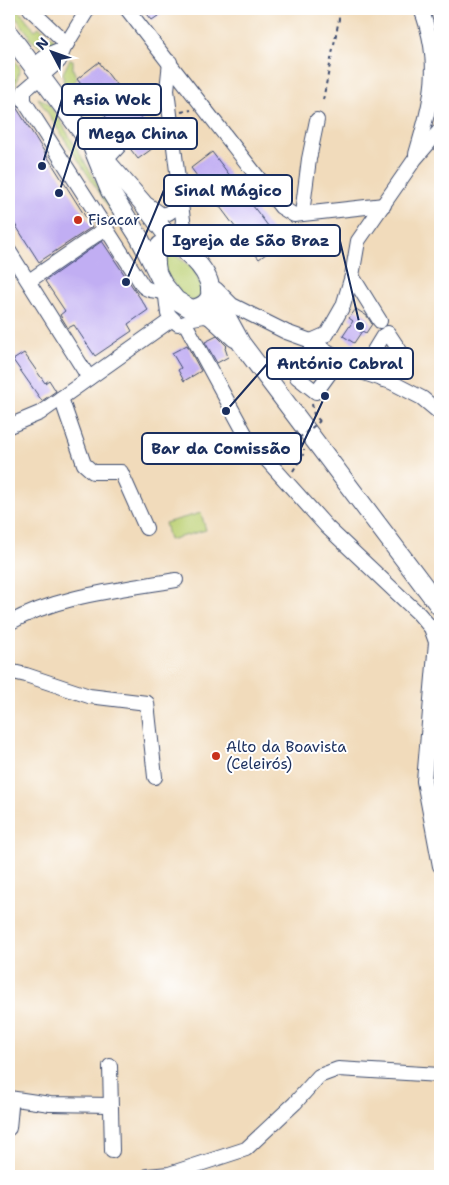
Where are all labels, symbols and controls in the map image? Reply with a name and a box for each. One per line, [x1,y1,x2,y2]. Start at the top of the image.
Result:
north arrow [28,28,78,78]
text: N [32,33,53,54]
callout: Asia Wok [62,84,161,115]
text: Asia Wok [73,89,151,110]
callout: Mega China [78,118,197,149]
text: Mega China [88,123,188,144]
callout: Sinal Mágico [164,175,292,206]
text: Sinal Mágico [174,180,282,201]
place label: Fisacar [88,210,140,230]
marker: Fisacar [72,214,84,226]
callout: Igreja de São Braz [163,225,340,256]
text: Igreja de São Braz [172,230,330,251]
callout: António Cabral [267,348,413,379]
text: António Cabral [277,353,404,374]
callout: Bar da Comissão [142,433,301,464]
text: Bar da Comissão [151,438,291,459]
place label: Alto da Boavista (Celeirós) [226,737,347,774]
marker: Alto da Boavista (Celeirós) [210,750,222,762]

